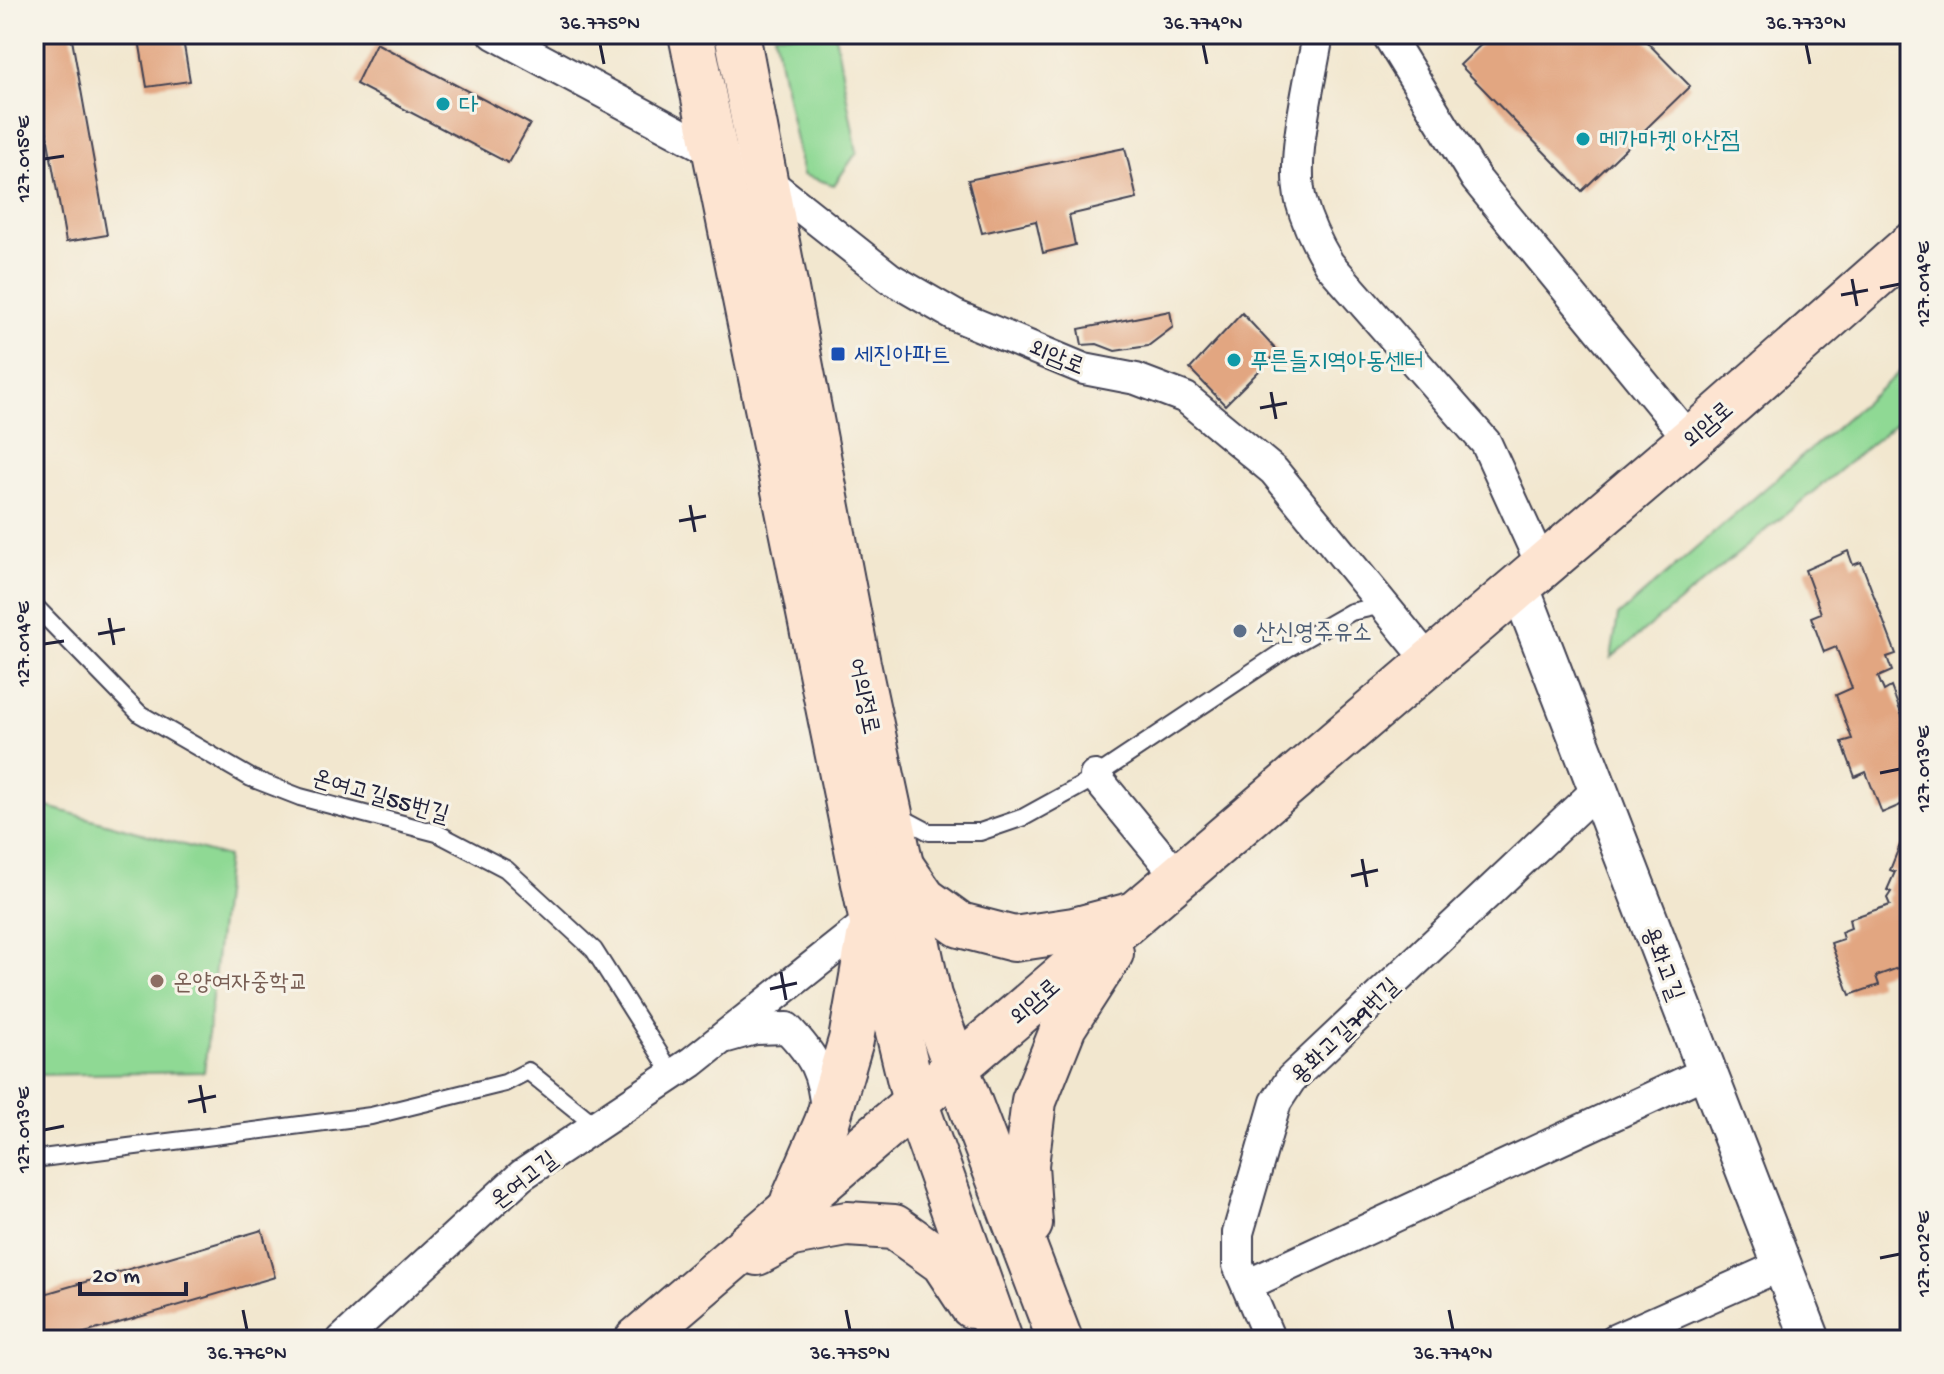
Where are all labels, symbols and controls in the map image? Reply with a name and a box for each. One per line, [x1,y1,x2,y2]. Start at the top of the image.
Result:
text: 36.775°N [559,14,640,37]
text: 36.774°N [1162,14,1243,37]
text: 36.773°N [1765,14,1846,37]
place label: 다 [459,93,479,122]
marker: 다 [434,95,452,113]
text: 127.015°E [14,114,37,203]
place label: 메가마켓 아산점 [1599,128,1740,157]
marker: 메가마켓 아산점 [1574,130,1592,148]
text: 127.014°E [1914,240,1937,327]
street label: 외암로 [1023,335,1088,384]
place label: 세진아파트 [854,343,951,372]
marker: 세진아파트 [829,345,847,363]
place label: 푸른들지역아동센터 [1250,349,1424,378]
marker: 푸른들지역아동센터 [1225,351,1243,369]
street label: 외암로 [1678,397,1741,457]
text: 127.014°E [14,600,37,687]
place label: 산신영주유소 [1256,620,1372,649]
marker: 산신영주유소 [1231,622,1249,640]
street label: 어의정로 [839,656,884,738]
text: 127.013°E [1914,725,1937,813]
street label: 온여고길55번길 [308,765,452,832]
street label: 용화고길 [1633,923,1688,1006]
place label: 온양여자중학교 [173,970,308,999]
marker: 온양여자중학교 [148,972,166,990]
street label: 용화고길79번길 [1286,973,1407,1092]
street label: 외암로 [1005,974,1068,1034]
text: 127.013°E [14,1086,37,1174]
street label: 온여고길 [486,1147,565,1217]
text: 127.012°E [1914,1210,1937,1298]
scale bar [80,1246,186,1296]
text: 20 m [92,1263,140,1292]
text: 36.776°N [206,1344,287,1367]
text: 36.775°N [809,1344,890,1367]
text: 36.774°N [1412,1344,1493,1367]

